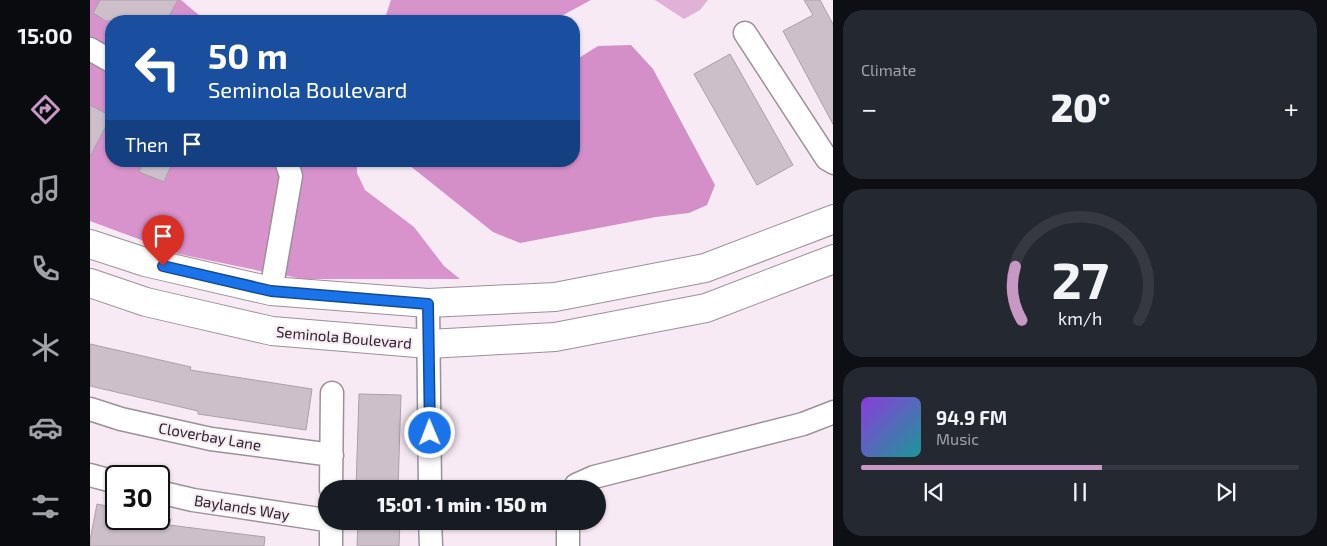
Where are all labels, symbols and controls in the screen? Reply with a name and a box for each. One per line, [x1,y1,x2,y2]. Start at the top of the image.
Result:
text: 15:00 [17,22,73,48]
text: 50 m [208,34,288,76]
icon: left [125,35,190,100]
text: Climate [861,60,916,79]
text: Seminola Boulevard [208,76,407,102]
text: 20° [1051,84,1110,130]
text: − [861,91,877,125]
text: + [1284,91,1299,125]
icon: directions [28,92,63,127]
icon: arrive [178,130,206,158]
text: Then [125,133,168,156]
icon: music [28,172,63,207]
pin [142,215,184,266]
icon: arrive [149,222,177,250]
text: 27 [1051,247,1109,309]
icon: phone [28,251,63,286]
text: km/h [1058,307,1102,329]
street label: Seminola Boulevard [275,322,413,352]
icon: climate [28,330,63,365]
position arrow [403,406,455,458]
text: 94.9 FM [936,406,1007,429]
icon: car [28,410,63,445]
street label: Cloverbay Lane [157,418,263,454]
text: Music [936,429,979,448]
speed limit sign: 30 [105,465,170,530]
icon: previous [920,478,948,506]
icon: pause [1066,478,1094,506]
icon: next [1212,478,1240,506]
icon: filters [28,489,63,524]
street label: Baylands Way [193,491,291,523]
text: 15:01 · 1 min · 150 m [377,493,547,516]

